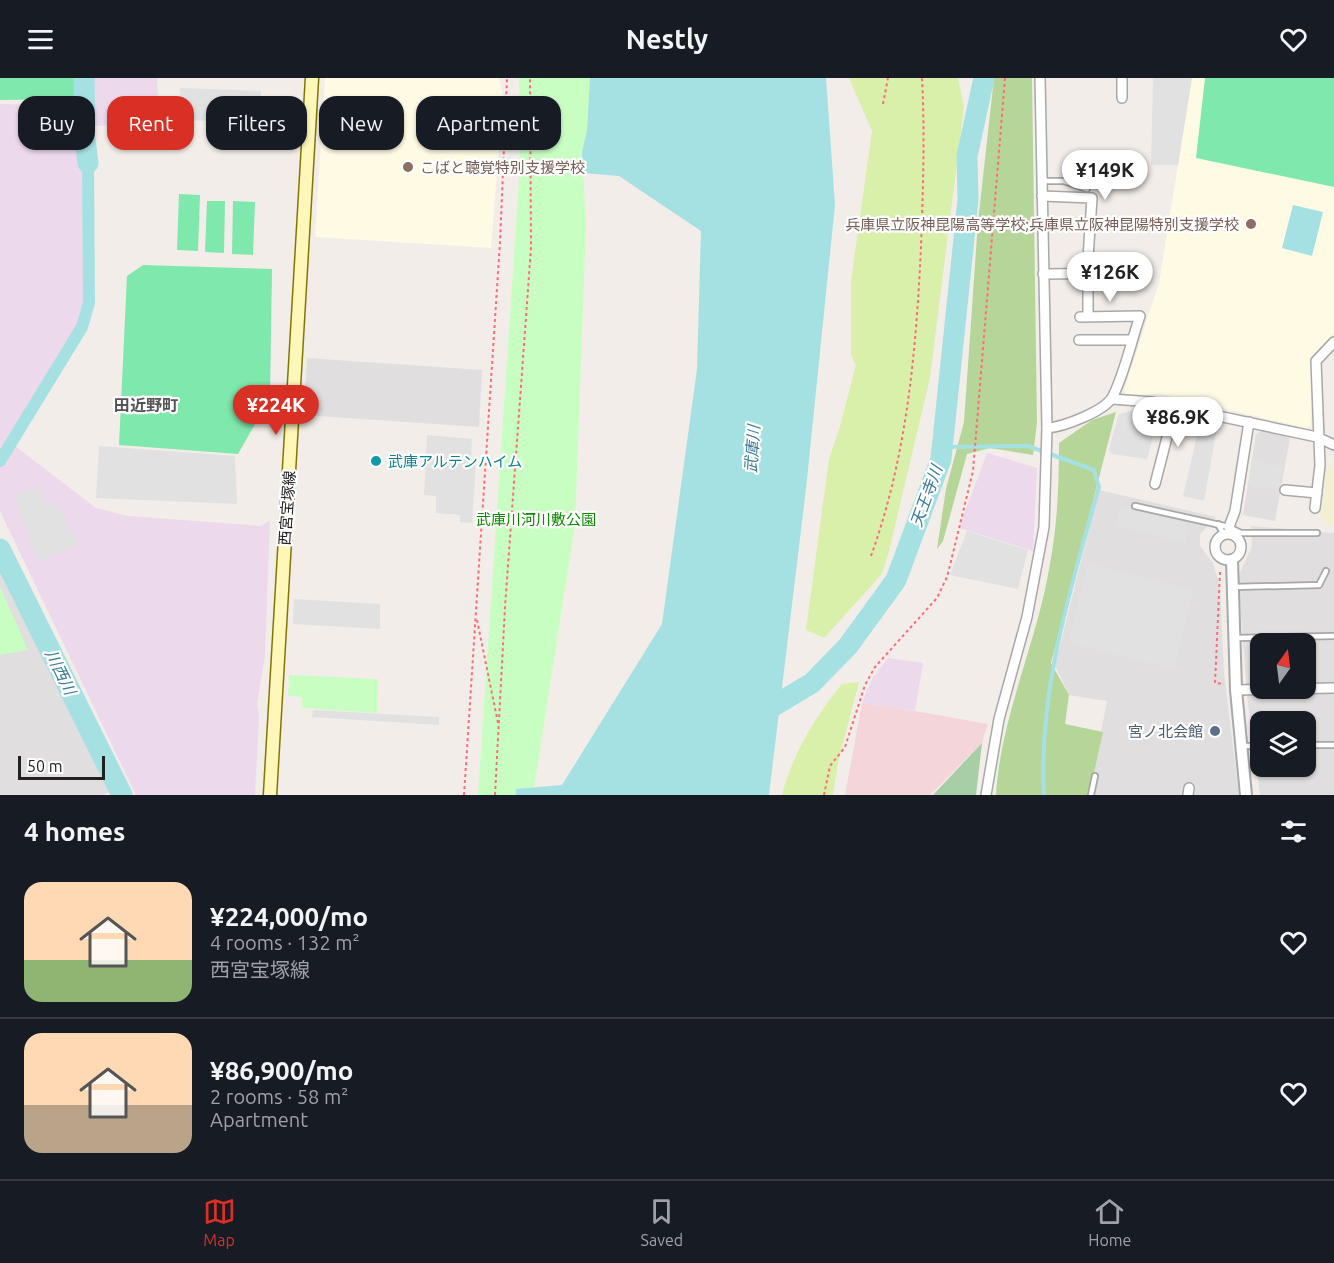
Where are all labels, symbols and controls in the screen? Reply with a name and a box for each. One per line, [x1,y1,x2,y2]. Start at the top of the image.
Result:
icon: menu [24,23,57,56]
icon: heart [1277,23,1310,56]
text: Nestly [626,24,708,54]
chip: Buy [18,96,95,150]
chip: Rent [107,96,194,150]
chip: Filters [206,96,307,150]
chip: New [319,96,404,150]
chip: Apartment [416,96,561,150]
pin: ¥149K [1063,150,1147,201]
text: ¥149K [1076,158,1134,181]
place label: こばと聴覚特別支援学校 [420,159,585,176]
marker: こばと聴覚特別支援学校 [401,160,415,174]
place label: 兵庫県立阪神昆陽高等学校;兵庫県立阪神昆陽特別支援学校 [845,216,1239,233]
marker: 兵庫県立阪神昆陽高等学校;兵庫県立阪神昆陽特別支援学校 [1244,217,1258,231]
pin: ¥126K [1068,252,1152,303]
text: ¥126K [1081,260,1139,283]
pin: ¥224K [234,385,318,436]
text: ¥224K [247,393,305,416]
district label: 田近野町 [114,396,178,414]
pin: ¥86.9K [1129,397,1227,448]
text: ¥86.9K [1146,405,1210,428]
water label: 武庫川 [741,422,763,474]
place label: 武庫アルテンハイム [388,453,522,470]
marker: 武庫アルテンハイム [369,454,383,468]
water label: 天王寺川 [907,461,946,529]
street label: 西宮宝塚線 [276,470,298,546]
park label: 武庫川河川敷公園 [476,511,596,528]
north arrow [1250,633,1316,699]
map controls [1250,633,1316,777]
water label: 川西川 [42,646,80,699]
button: layers [1250,711,1316,777]
place label: 宮ノ北会館 [1128,723,1203,740]
marker: 宮ノ北会館 [1208,724,1222,738]
scale bar [18,753,105,780]
text: 50 m [27,757,63,775]
icon: filters [1277,815,1310,848]
text: 4 homes [24,817,125,846]
text: ¥224,000/mo [210,902,368,931]
icon: home [72,906,144,978]
icon: heart [1277,926,1310,959]
text: 4 rooms · 132 m² [210,931,360,954]
text: 西宮宝塚線 [210,958,310,981]
text: ¥86,900/mo [210,1056,353,1085]
icon: home [72,1057,144,1129]
icon: heart [1277,1077,1310,1110]
text: 2 rooms · 58 m² [210,1085,348,1108]
text: Apartment [210,1108,308,1131]
tab: Map [203,1195,236,1249]
tab: Saved [641,1195,683,1249]
tab: Home [1088,1195,1131,1249]

